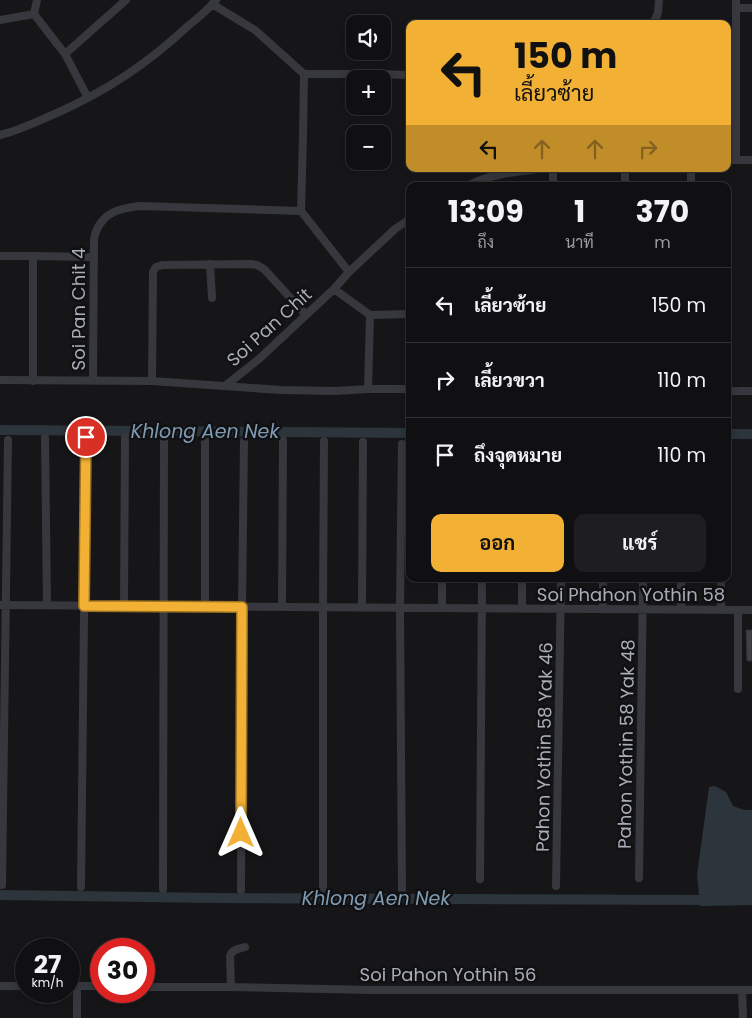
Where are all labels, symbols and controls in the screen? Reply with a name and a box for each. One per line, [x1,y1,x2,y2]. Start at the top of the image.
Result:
map controls [346,15,391,170]
button: sound [346,15,391,60]
text: 150 m [514,31,617,80]
icon: left [431,40,496,105]
button: + [346,70,391,115]
text: เลี้ยวซ้าย [514,78,594,109]
button: − [346,125,391,170]
icon: left [475,135,503,163]
icon: ahead [528,135,556,163]
icon: ahead [581,135,609,163]
icon: right [634,135,662,163]
text: 13:09 [448,190,524,233]
text: 1 [574,190,585,233]
text: 370 [636,190,689,233]
text: ถึง [477,231,494,254]
text: นาที [565,231,594,254]
text: m [654,231,671,254]
street label: Soi Pan Chit 4 [66,248,91,370]
street label: Soi Pan Chit [221,282,317,372]
icon: left [431,291,459,319]
text: เลี้ยวซ้าย [474,292,546,319]
text: 150 m [651,292,706,319]
icon: right [431,366,459,394]
text: เลี้ยวขวา [474,367,545,394]
text: 110 m [657,367,706,394]
pin [65,416,107,458]
water label: Khlong Aen Nek [131,418,280,445]
icon: arrive [72,423,100,451]
icon: arrive [431,441,459,469]
text: ถึงจุดหมาย [474,442,562,469]
text: 110 m [657,442,706,469]
button: ออก [431,514,564,572]
button: แชร์ [574,514,706,572]
street label: Soi Phahon Yothin 58 [537,582,725,607]
street label: Pahon Yothin 58 Yak 48 [612,639,640,849]
street label: Pahon Yothin 58 Yak 46 [530,642,558,852]
position arrow [214,806,266,858]
water label: Khlong Aen Nek [302,885,451,912]
speed limit sign: 30 [90,938,155,1003]
text: 27 [34,947,61,982]
street label: Soi Pahon Yothin 56 [360,962,536,987]
text: km/h [32,974,63,991]

